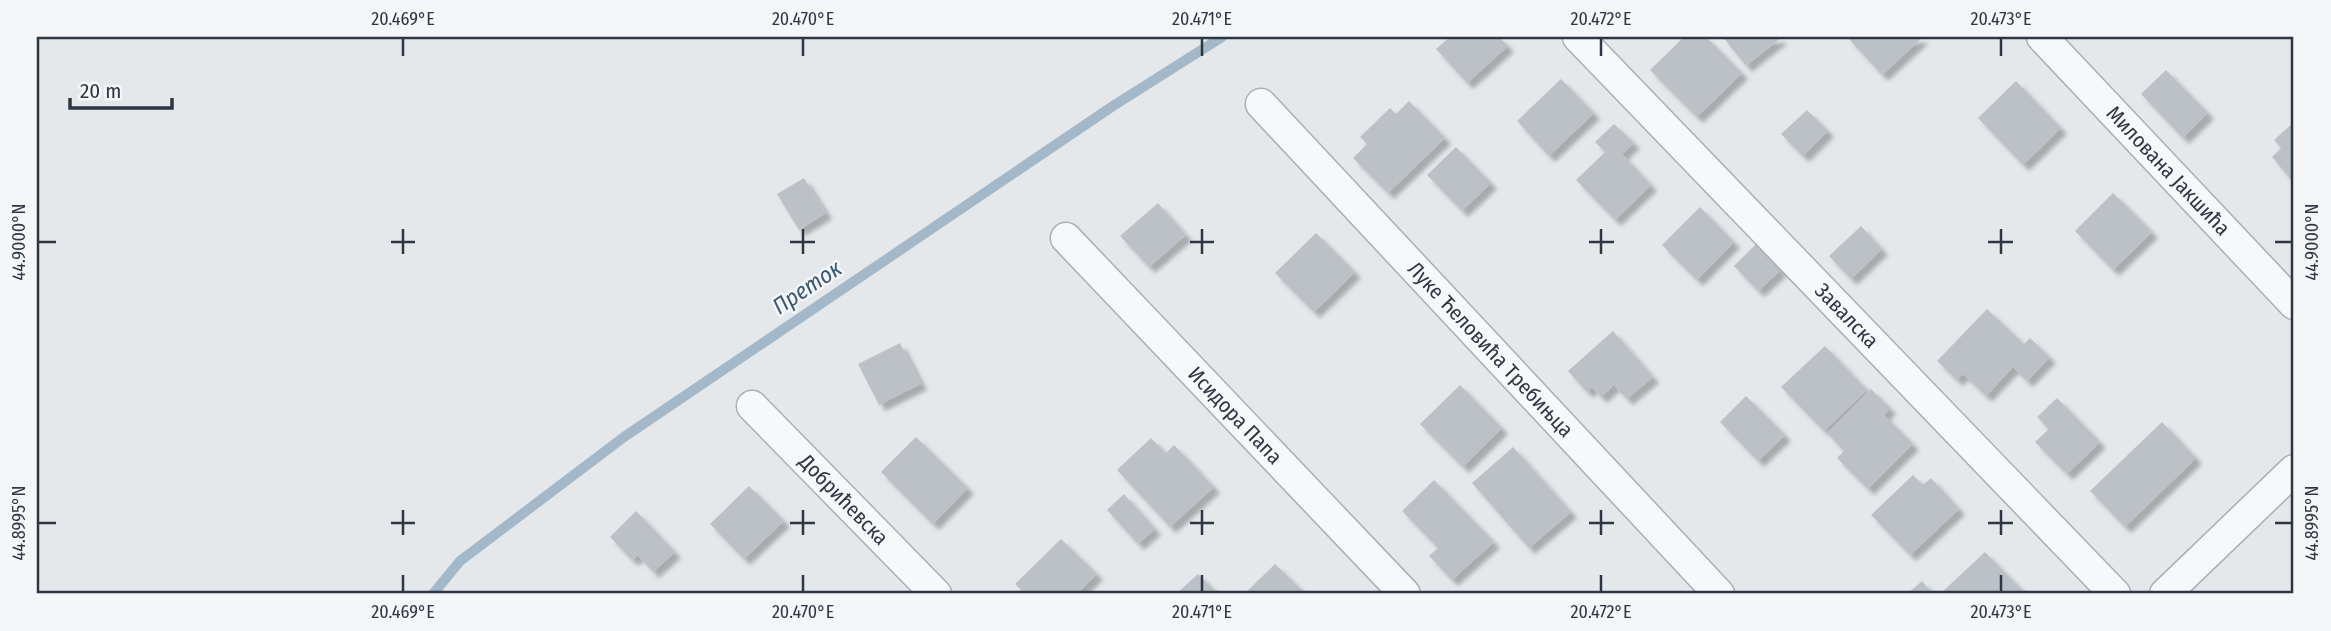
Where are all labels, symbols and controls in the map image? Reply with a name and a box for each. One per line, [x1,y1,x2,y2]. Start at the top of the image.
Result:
text: 20.469°E [371,8,435,30]
text: 20.470°E [772,8,834,30]
text: 20.471°E [1172,8,1232,30]
text: 20.472°E [1571,8,1631,30]
text: 20.473°E [1970,8,2032,30]
scale bar [70,66,172,110]
text: 20 m [80,78,121,104]
street label: Милована Јакшића [2101,100,2236,241]
text: 44.9000°N [8,203,30,281]
text: 44.9000°N [2301,203,2323,281]
water label: Преток [767,254,847,320]
street label: Луке Ћеловића Требињца [1402,256,1579,443]
street label: Завалска [1809,278,1884,354]
street label: Исидора Папа [1182,361,1288,470]
street label: Добрићевска [793,448,894,551]
text: 44.8995°N [8,486,30,560]
text: 44.8995°N [2301,486,2323,560]
text: 20.469°E [371,601,435,623]
text: 20.470°E [772,601,834,623]
text: 20.471°E [1172,601,1232,623]
text: 20.472°E [1571,601,1631,623]
text: 20.473°E [1970,601,2032,623]

